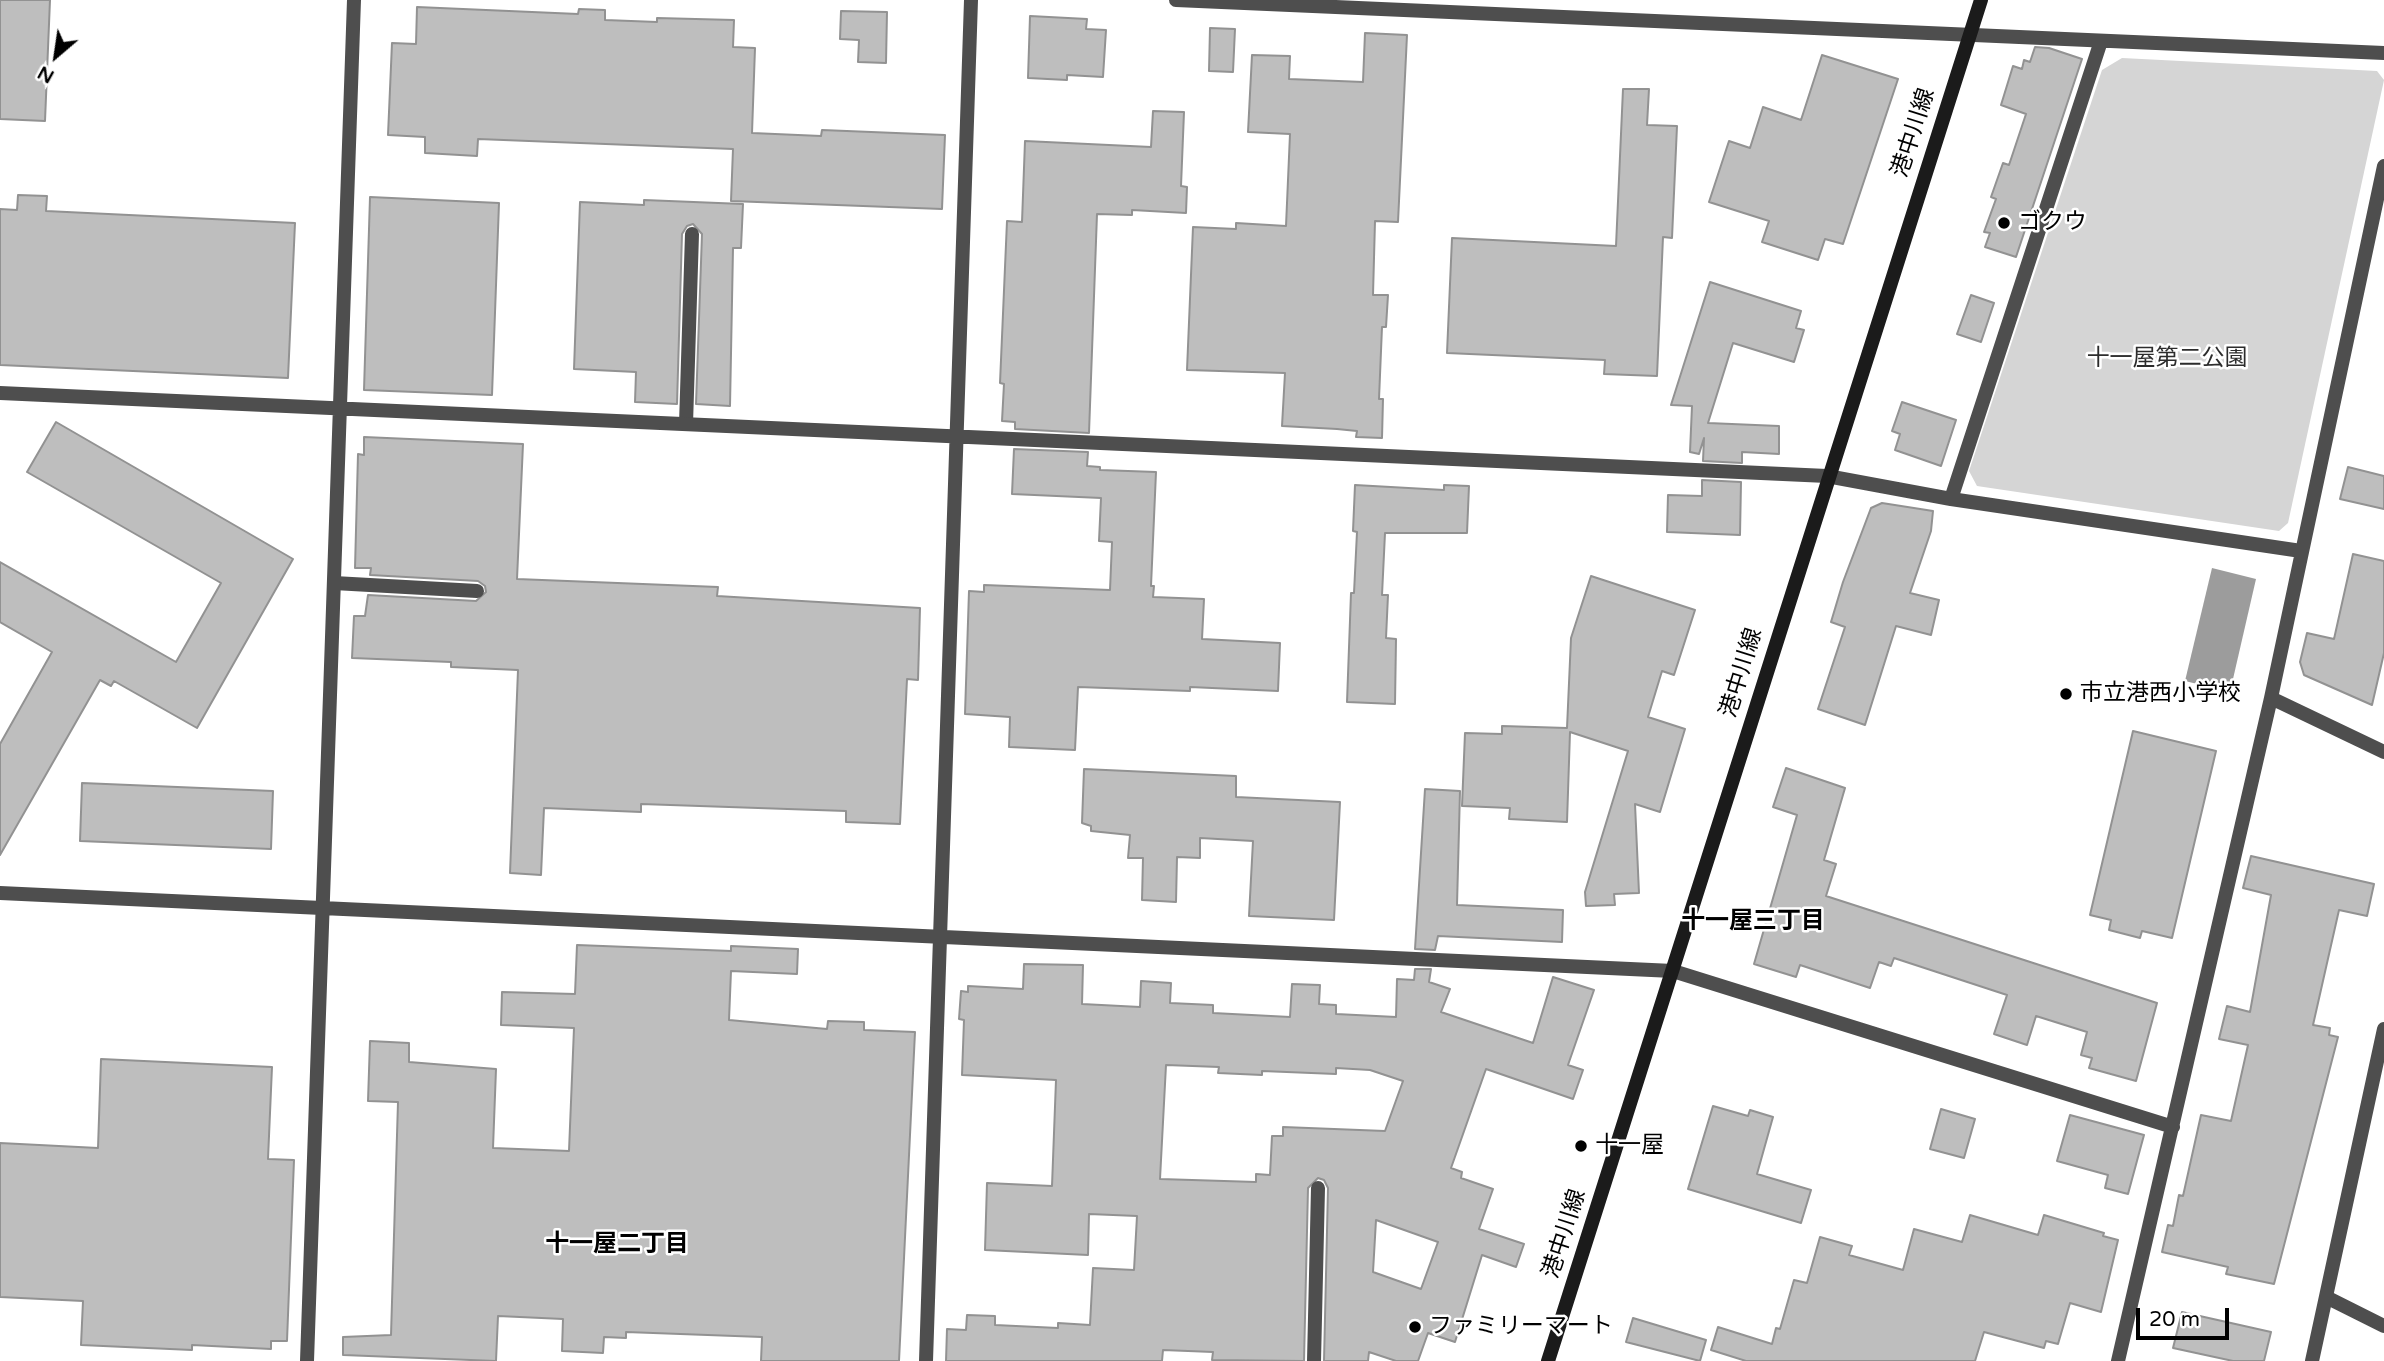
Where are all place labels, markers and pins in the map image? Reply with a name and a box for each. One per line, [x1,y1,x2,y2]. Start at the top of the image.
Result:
place label: ゴクウ [2018,209,2087,237]
marker: ゴクウ [1996,215,2012,231]
place label: 市立港西小学校 [2080,680,2241,708]
marker: 市立港西小学校 [2058,686,2074,702]
place label: 十一屋 [1595,1132,1664,1160]
marker: 十一屋 [1573,1138,1589,1154]
place label: ファミリーマート [1429,1313,1613,1341]
marker: ファミリーマート [1407,1319,1423,1335]

